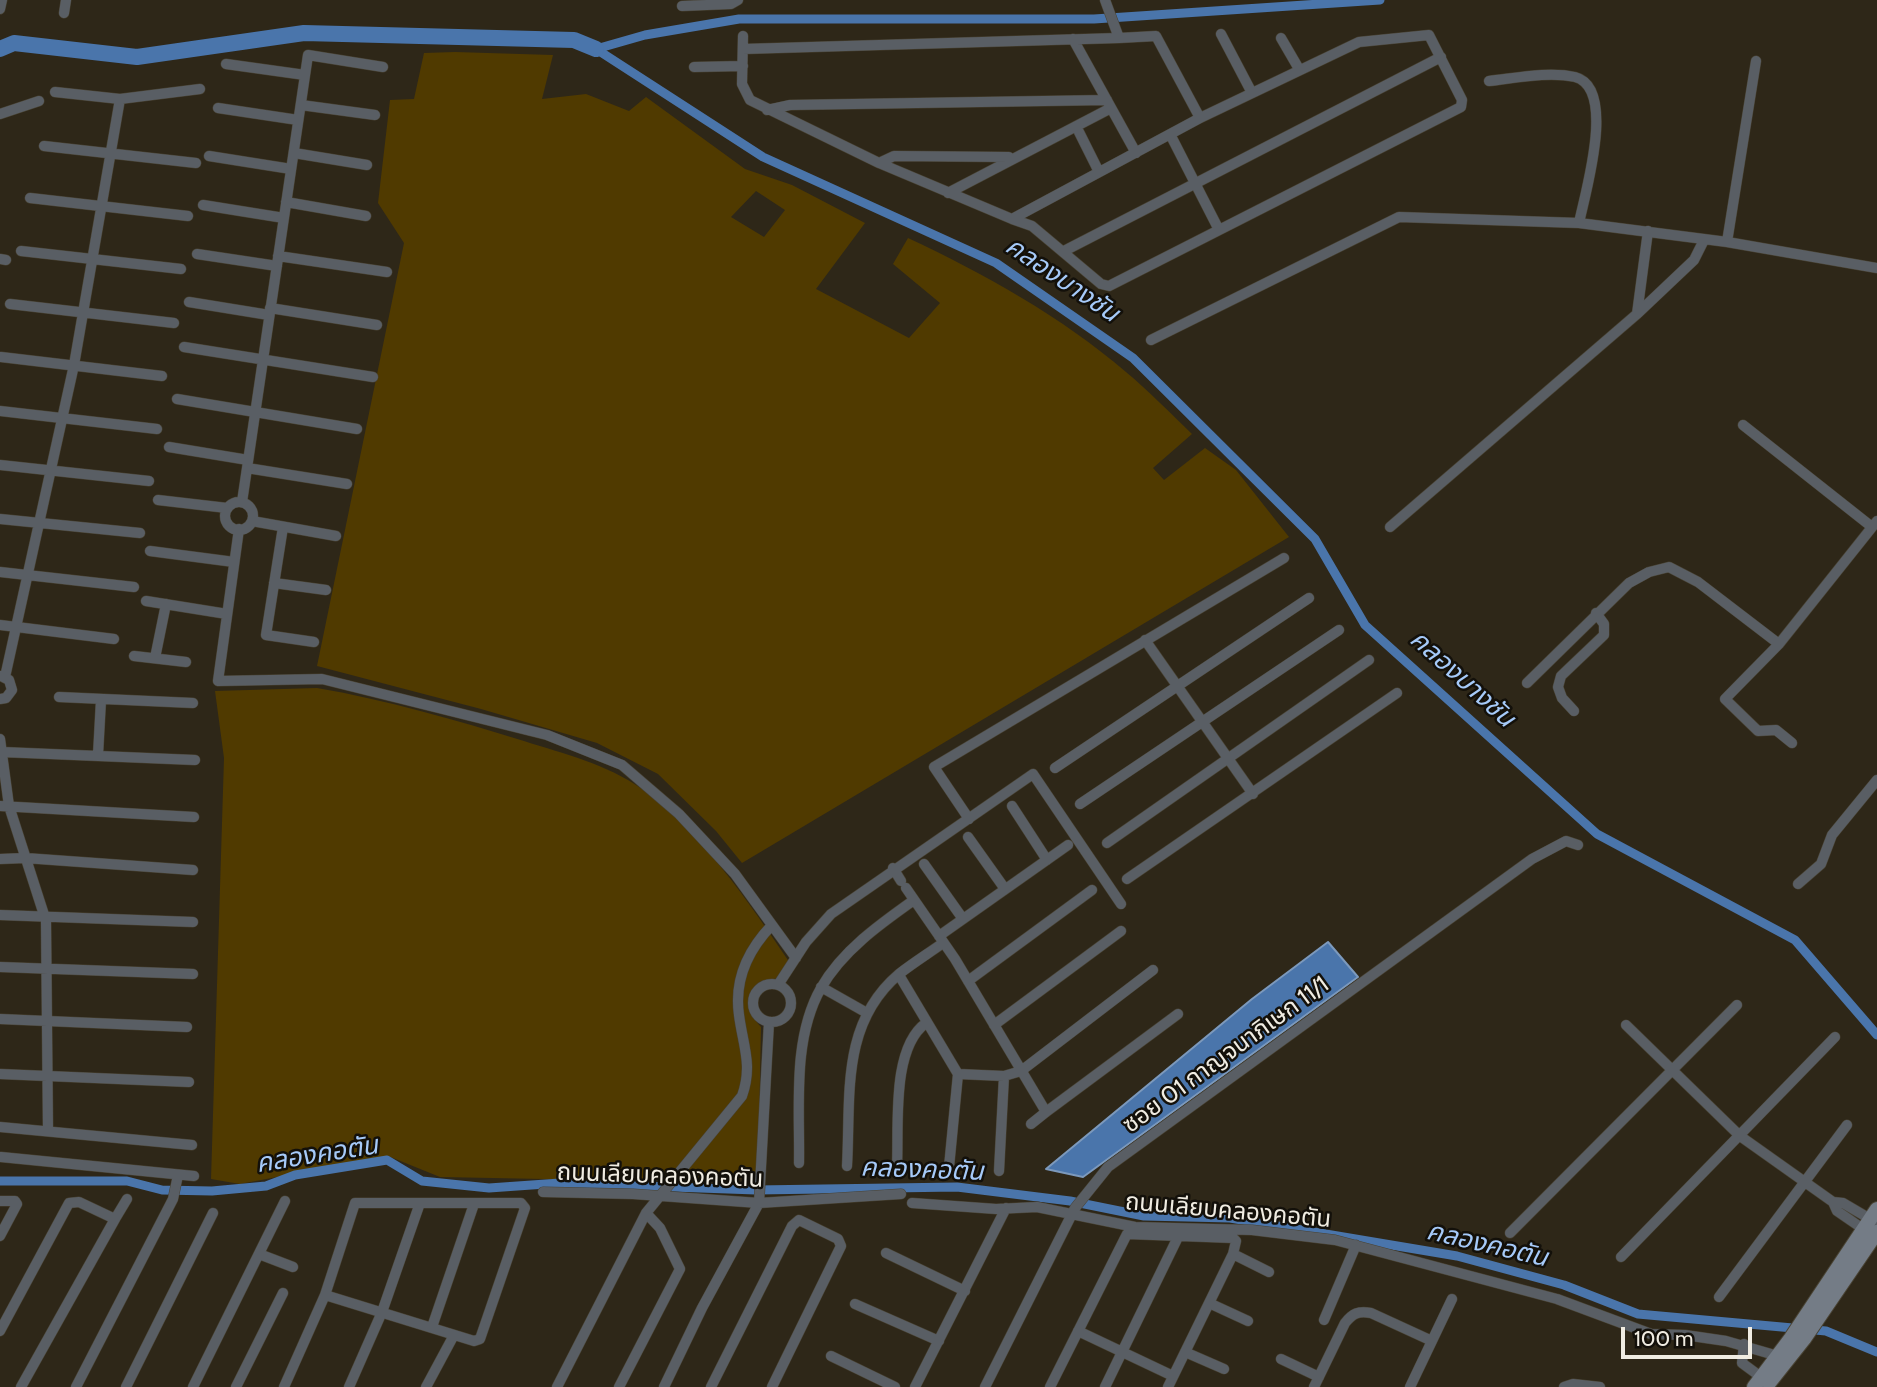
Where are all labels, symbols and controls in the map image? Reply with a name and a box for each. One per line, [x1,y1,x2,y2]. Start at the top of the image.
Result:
water label: คลองบางชัน [999,231,1125,329]
water label: คลองบางชัน [1403,624,1521,734]
street label: ซอย 01 กาญจนาภิเษก 11/1 [1117,971,1335,1139]
water label: คลองคอตัน [254,1130,380,1180]
water label: คลองคอตัน [860,1152,984,1188]
street label: ถนนเลียบคลองคอตัน [556,1158,764,1194]
street label: ถนนเลียบคลองคอตัน [1124,1188,1332,1234]
water label: คลองคอตัน [1424,1216,1550,1274]
scale bar [1625,1314,1756,1358]
text: 100 m [1634,1326,1693,1351]

